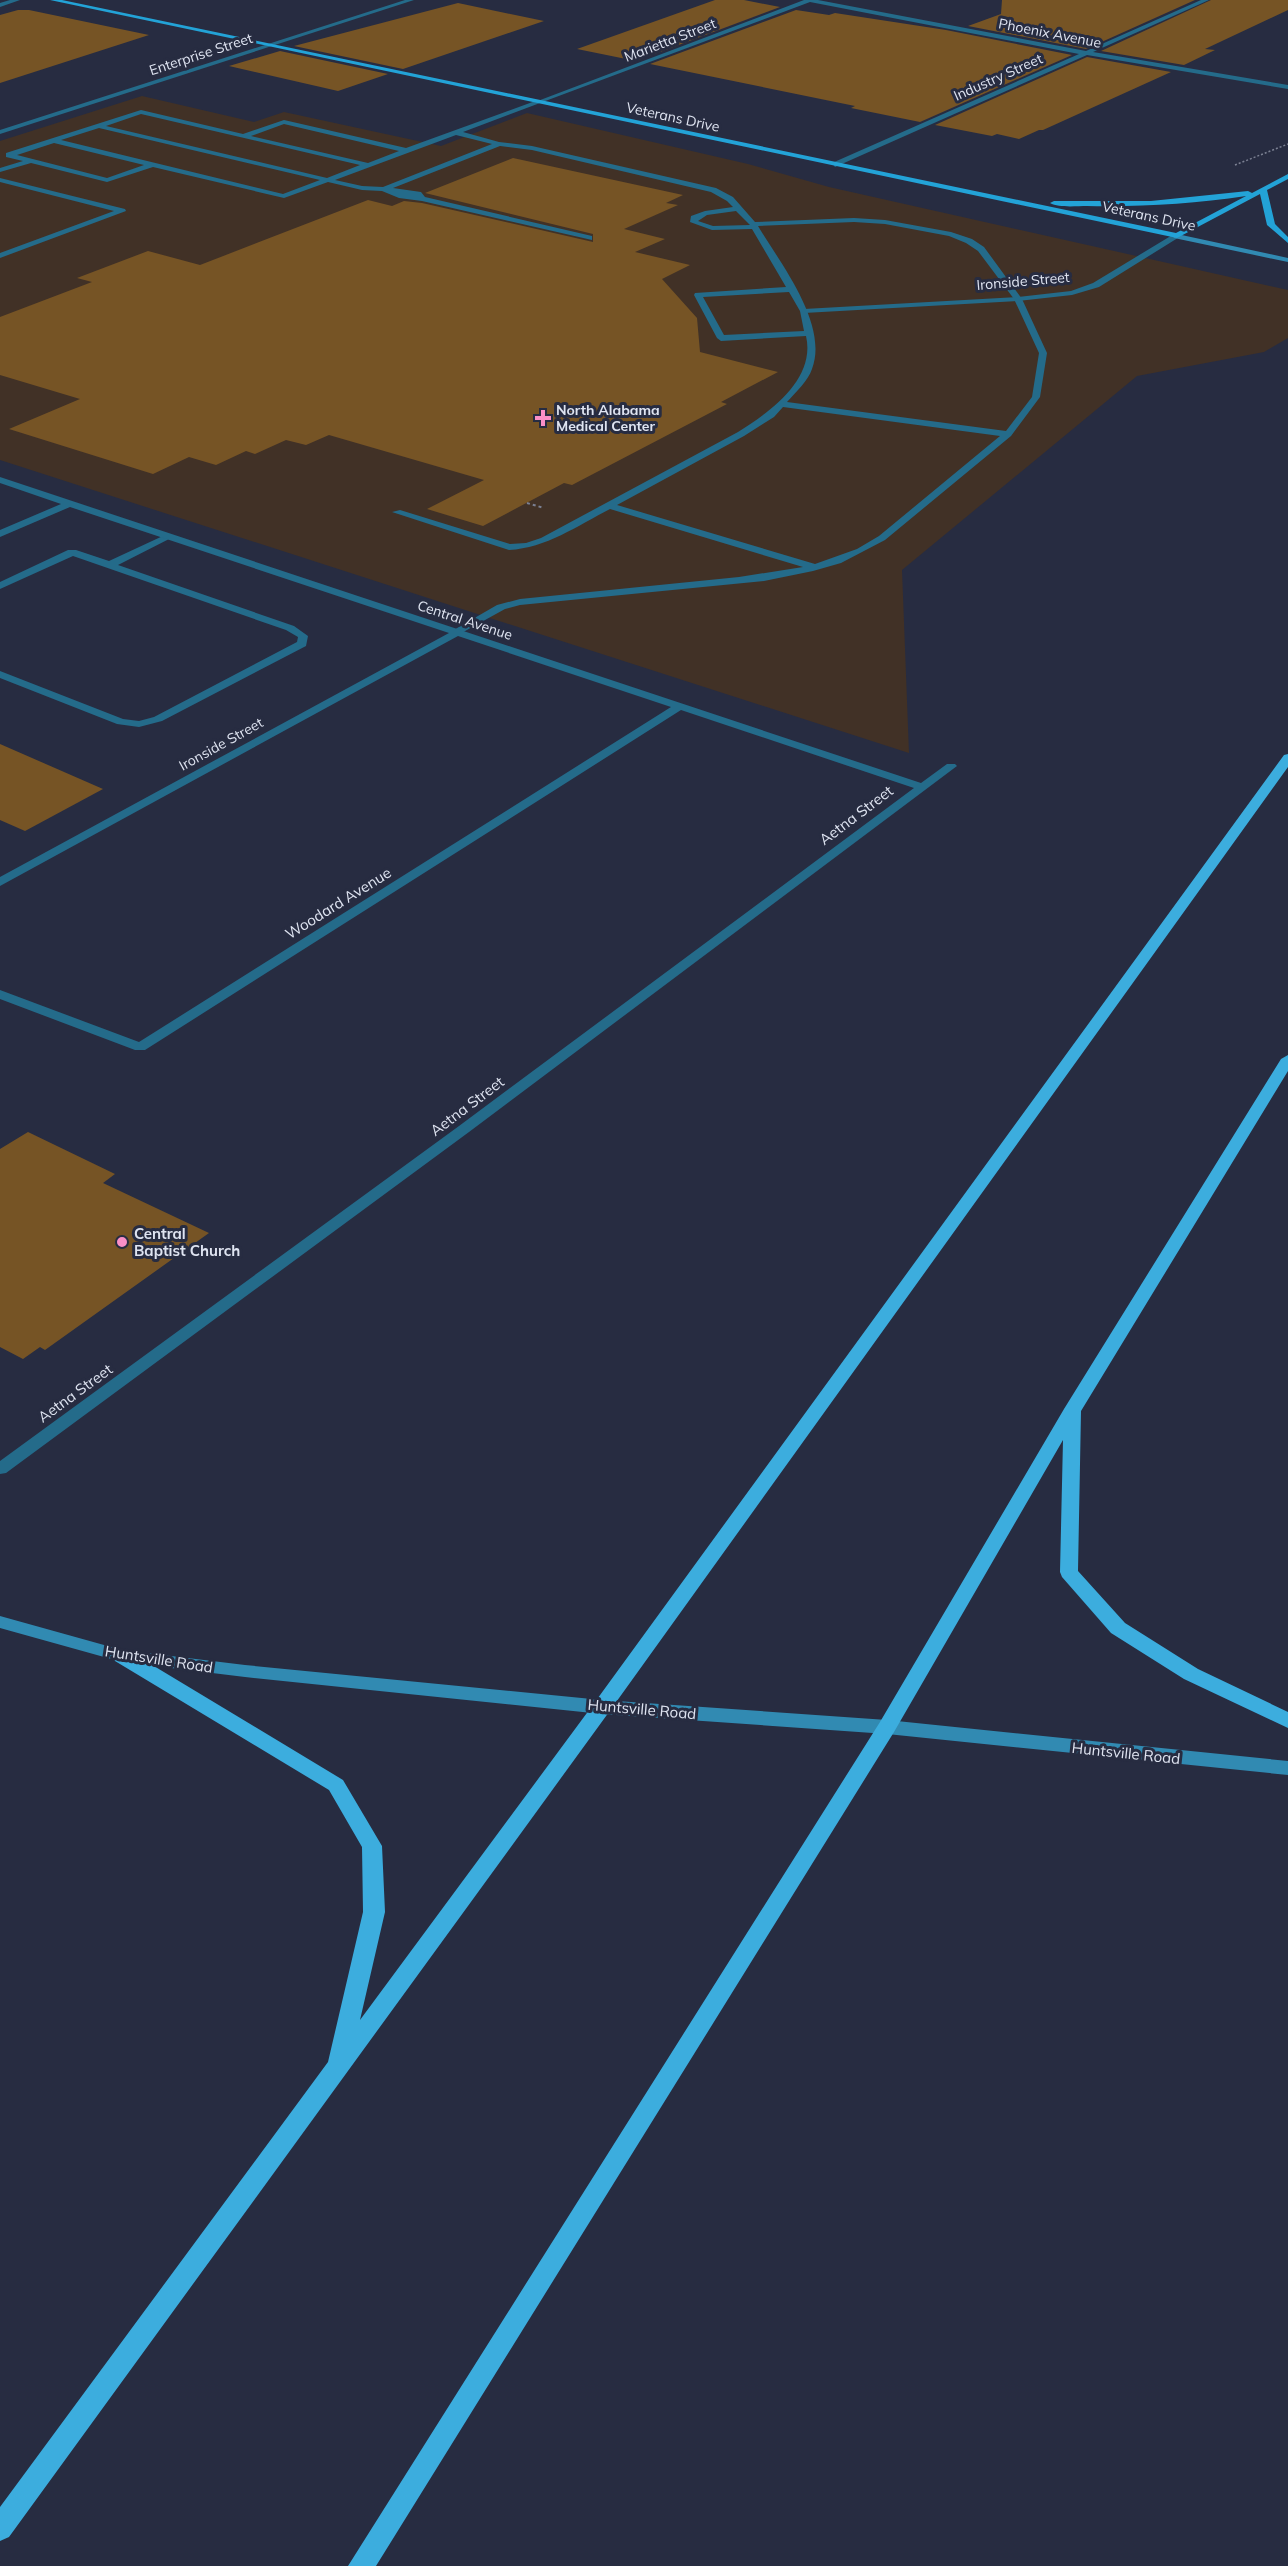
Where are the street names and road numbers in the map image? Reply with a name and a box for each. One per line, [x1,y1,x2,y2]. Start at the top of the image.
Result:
street label: Marietta Street [622,14,719,66]
street label: Phoenix Avenue [997,14,1103,52]
street label: Enterprise Street [147,29,255,79]
street label: Industry Street [951,49,1045,105]
street label: Veterans Drive [625,98,721,136]
street label: Veterans Drive [1101,197,1197,235]
street label: Ironside Street [976,268,1070,294]
street label: Central Avenue [415,596,515,644]
street label: Ironside Street [176,713,266,775]
street label: Aetna Street [815,781,897,849]
street label: Woodard Avenue [281,863,395,943]
street label: Aetna Street [426,1072,508,1140]
street label: Aetna Street [34,1360,116,1426]
street label: Huntsville Road [104,1641,214,1677]
street label: Huntsville Road [587,1695,697,1723]
street label: Huntsville Road [1071,1738,1181,1768]

